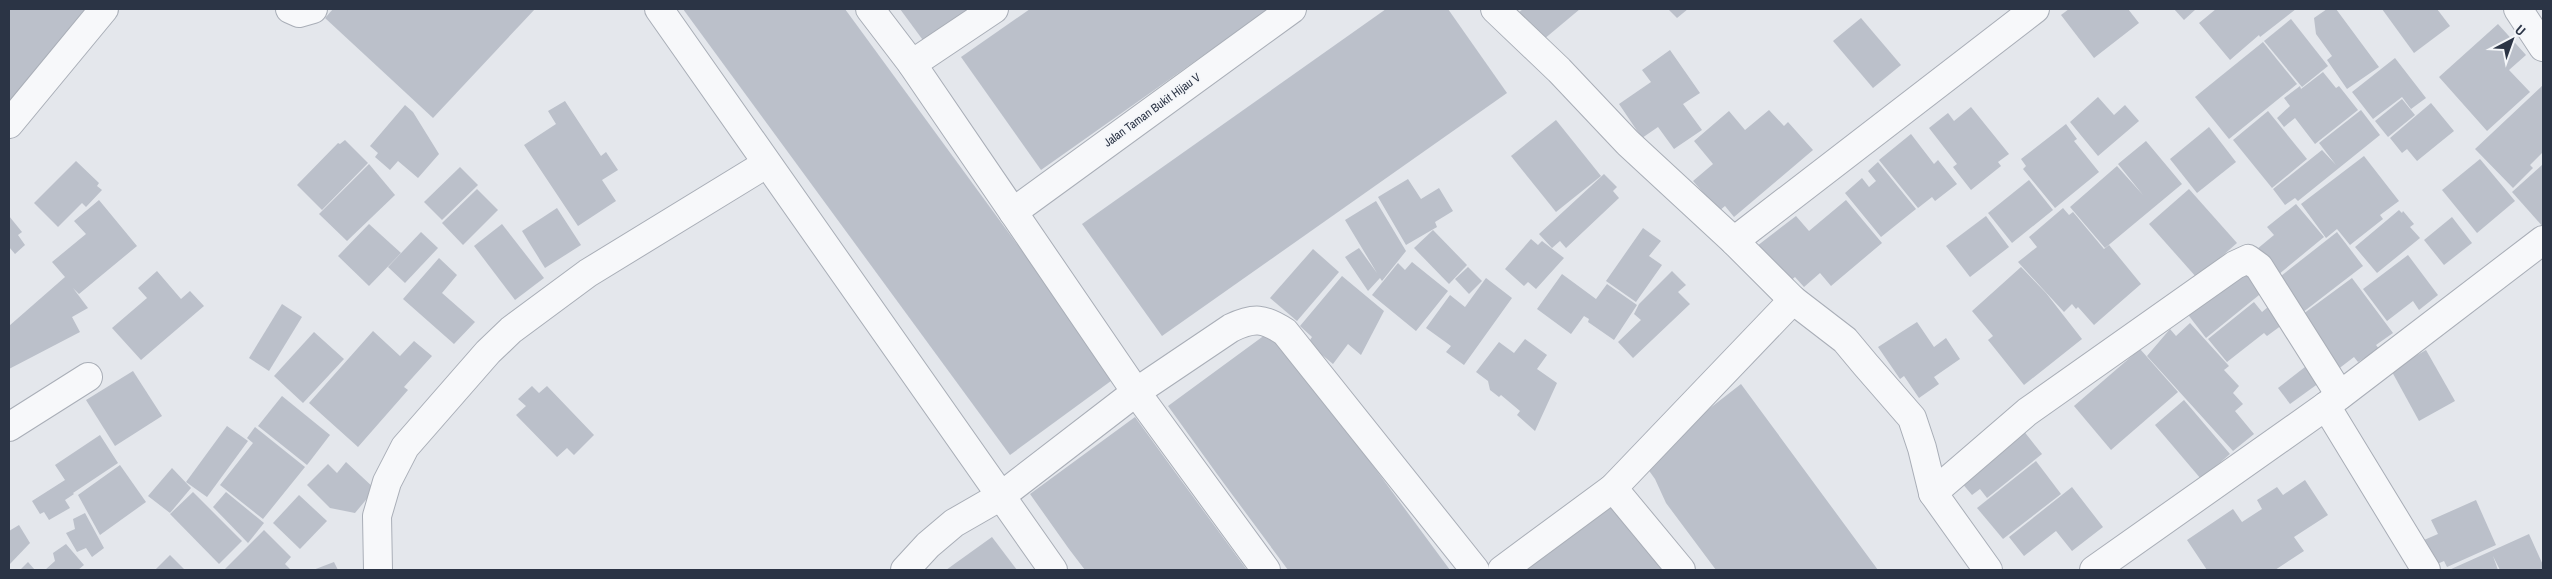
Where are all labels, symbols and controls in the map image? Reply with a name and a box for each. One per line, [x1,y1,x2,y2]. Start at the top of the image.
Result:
north arrow [2487,15,2537,65]
text: U [2511,21,2530,40]
street label: Jalan Taman Bukit Hijau V [1100,69,1204,151]

